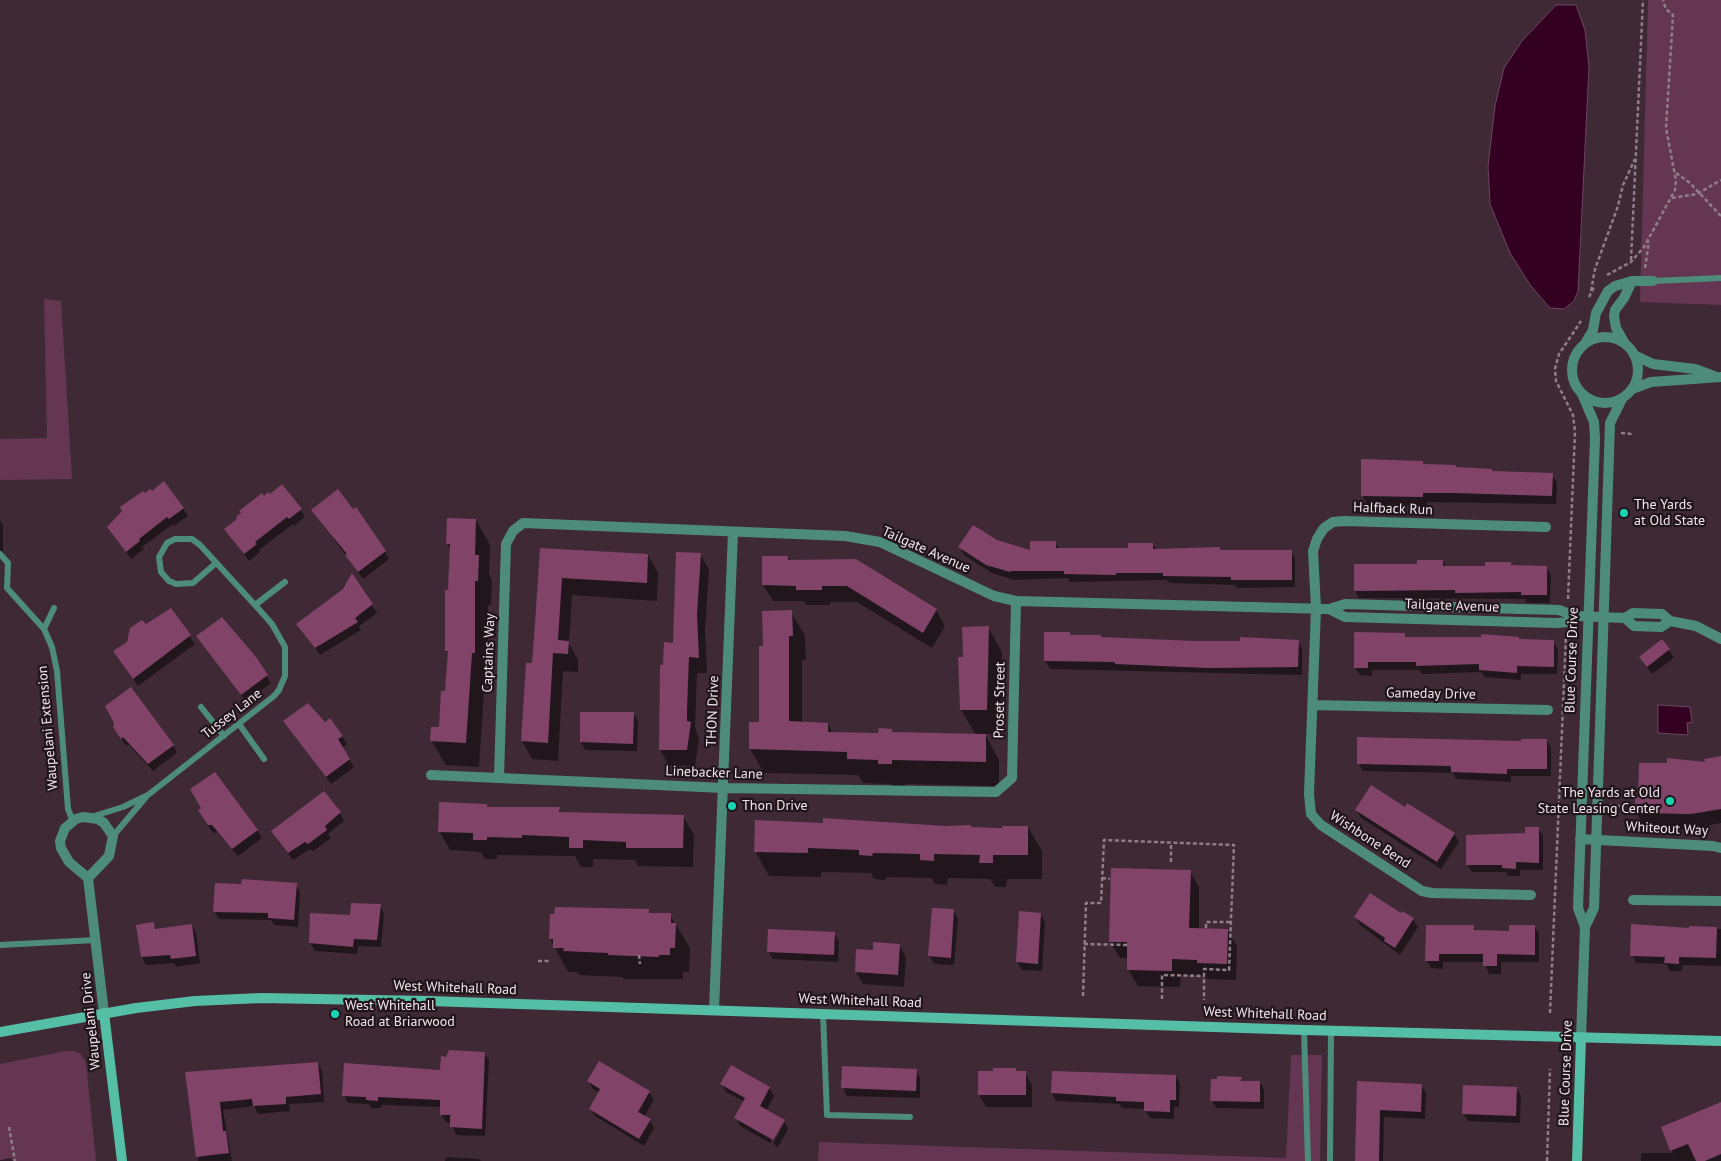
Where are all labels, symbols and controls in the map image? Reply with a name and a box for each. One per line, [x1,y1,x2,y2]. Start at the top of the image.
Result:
place label: The Yards at Old State [1634,497,1705,530]
street label: Halfback Run [1353,499,1433,519]
marker: The Yards at Old State [1618,507,1630,519]
street label: Tailgate Avenue [879,523,973,577]
street label: Tailgate Avenue [1404,596,1500,616]
street label: Blue Course Drive [1562,607,1582,713]
street label: Captains Way [479,613,499,693]
street label: Proset Street [991,661,1009,739]
street label: Waupelani Extension [34,665,62,791]
street label: THON Drive [703,675,723,747]
street label: Tussey Lane [199,685,265,743]
street label: Gameday Drive [1386,685,1476,703]
street label: Linebacker Lane [665,763,763,783]
place label: The Yards at Old State Leasing Center [1538,785,1660,818]
marker: The Yards at Old State Leasing Center [1664,795,1676,807]
place label: Thon Drive [742,798,808,814]
marker: Thon Drive [726,800,738,812]
street label: Wishbone Bend [1326,808,1414,872]
street label: Whiteout Way [1625,818,1709,840]
street label: Waupelani Drive [78,972,104,1070]
street label: West Whitehall Road [393,977,517,999]
street label: West Whitehall Road [798,990,922,1012]
place label: West Whitehall Road at Briarwood [345,998,455,1030]
street label: West Whitehall Road [1203,1003,1327,1025]
marker: West Whitehall Road at Briarwood [329,1008,341,1020]
street label: Blue Course Drive [1556,1020,1576,1126]

